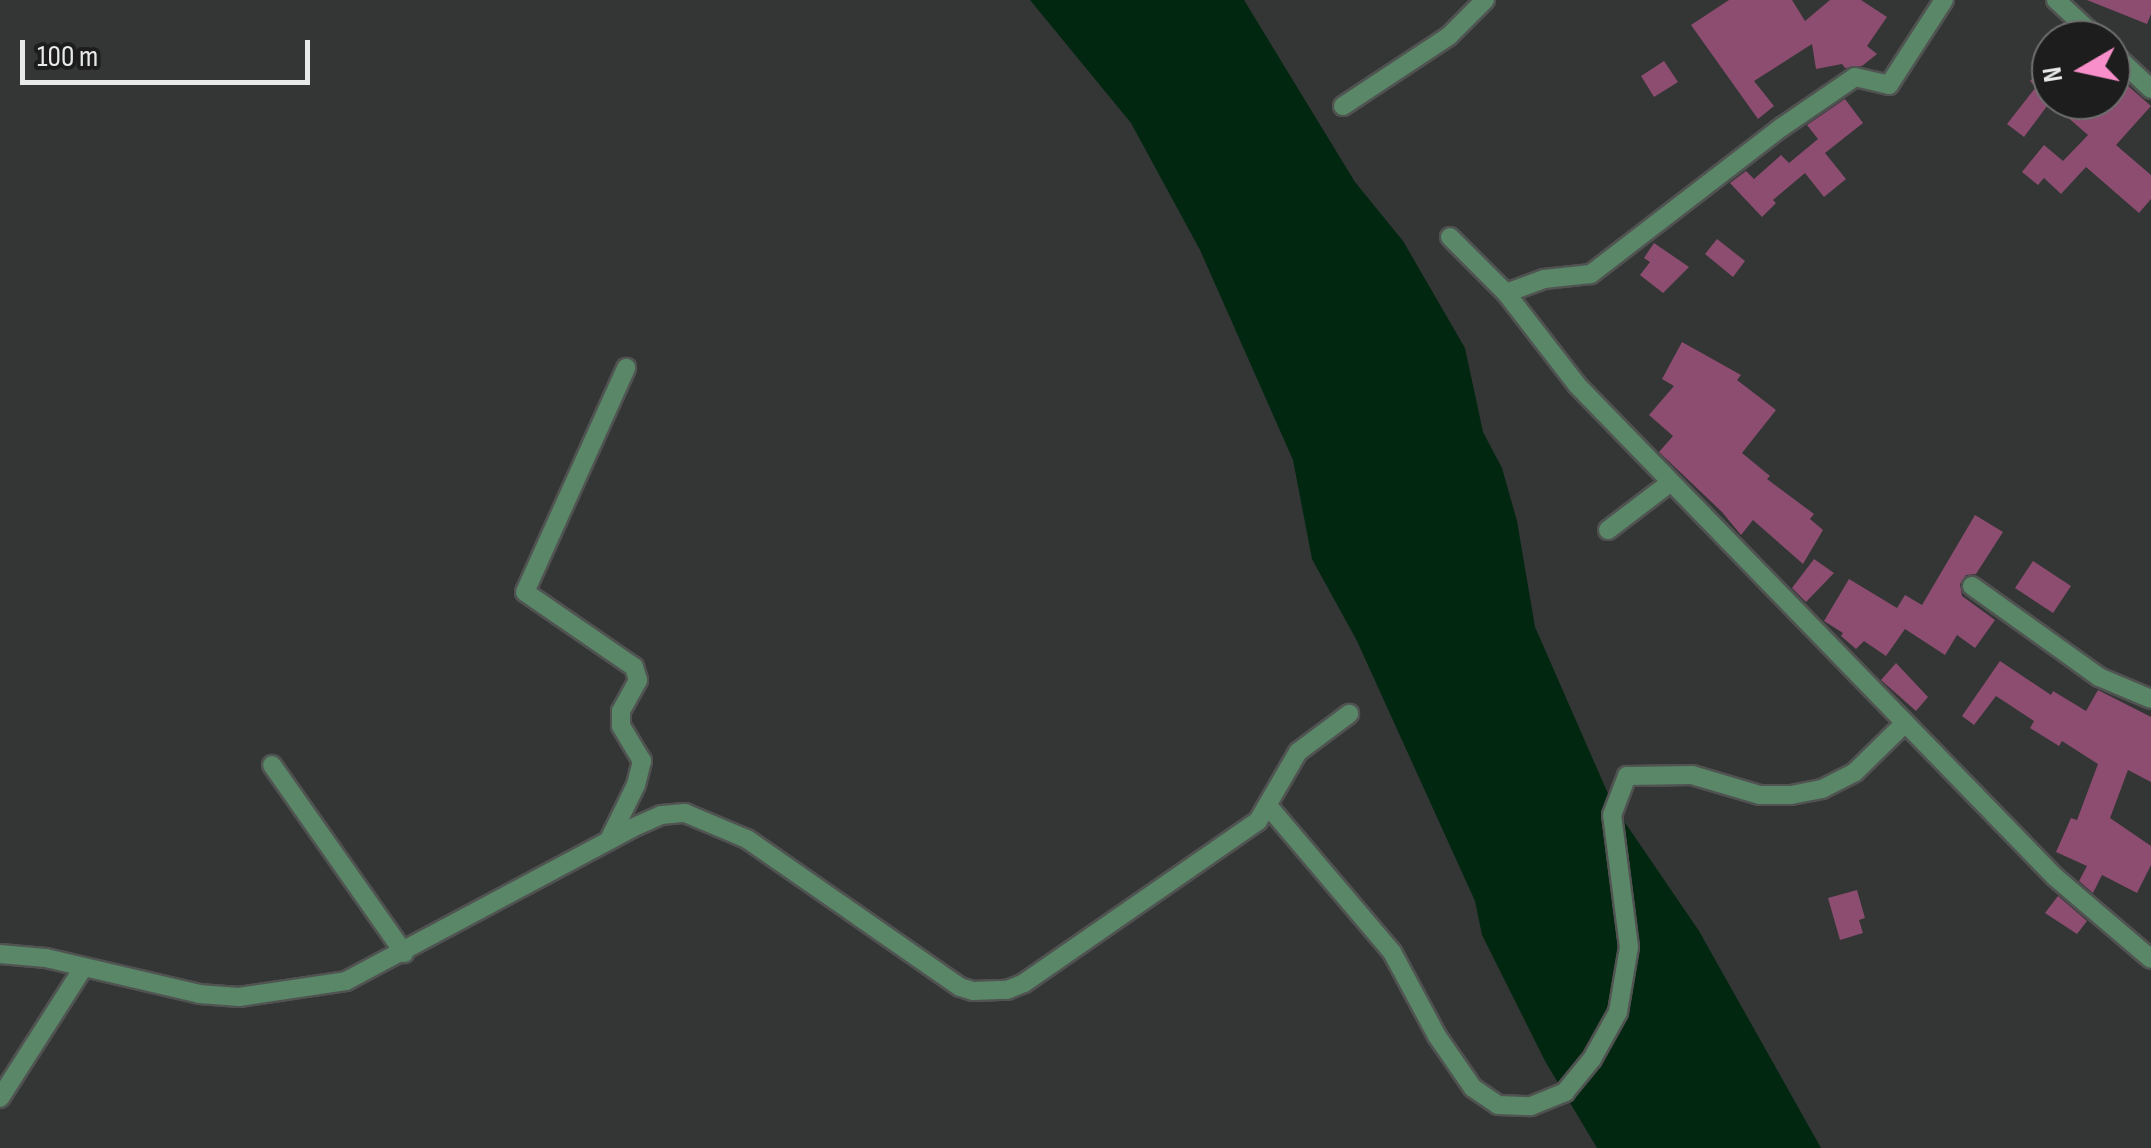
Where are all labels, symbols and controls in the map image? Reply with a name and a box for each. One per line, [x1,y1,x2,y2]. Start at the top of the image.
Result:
scale bar [25,20,315,82]
north arrow [2031,20,2131,120]
text: 100 m [37,39,98,75]
text: N [2035,65,2070,84]

